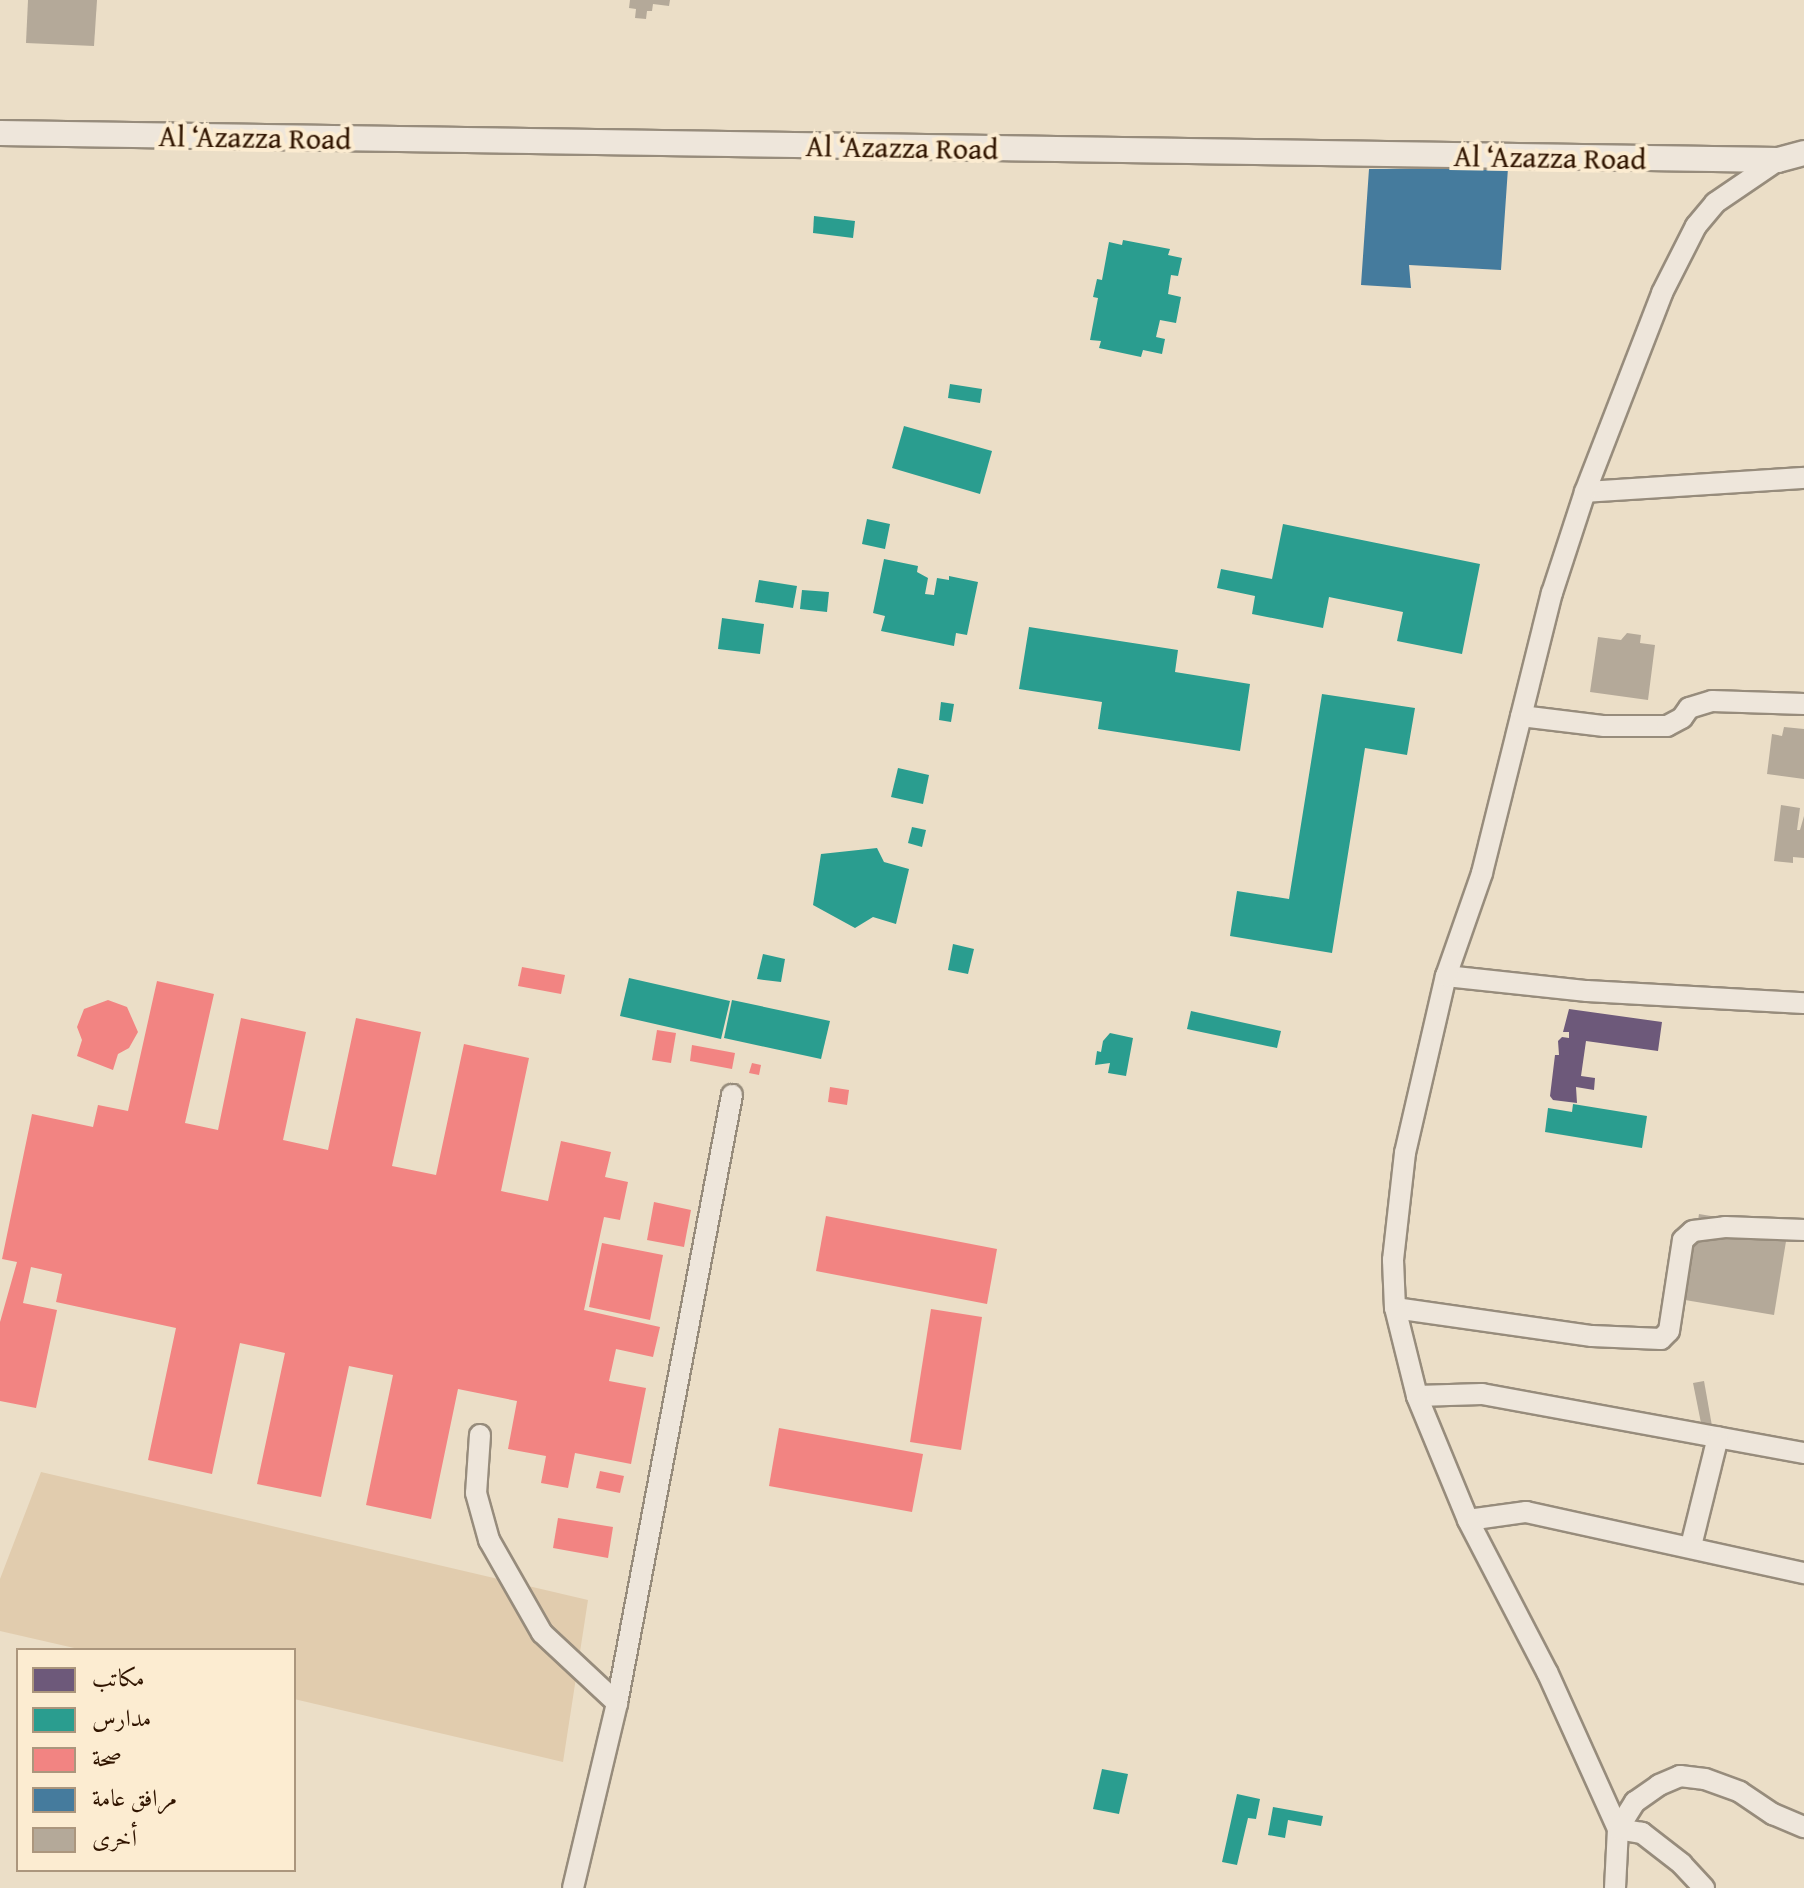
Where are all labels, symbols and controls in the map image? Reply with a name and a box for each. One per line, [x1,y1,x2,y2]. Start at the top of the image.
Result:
street label: Al ‘Azazza Road [158,117,352,157]
street label: Al ‘Azazza Road [805,127,999,167]
street label: Al ‘Azazza Road [1453,137,1647,177]
legend [16,1648,296,1872]
text: مكاتب [92,1660,145,1695]
text: مدارس [92,1700,151,1735]
text: صحة [92,1740,122,1775]
text: مرافق عامة [92,1780,177,1815]
text: أخرى [92,1820,137,1855]

